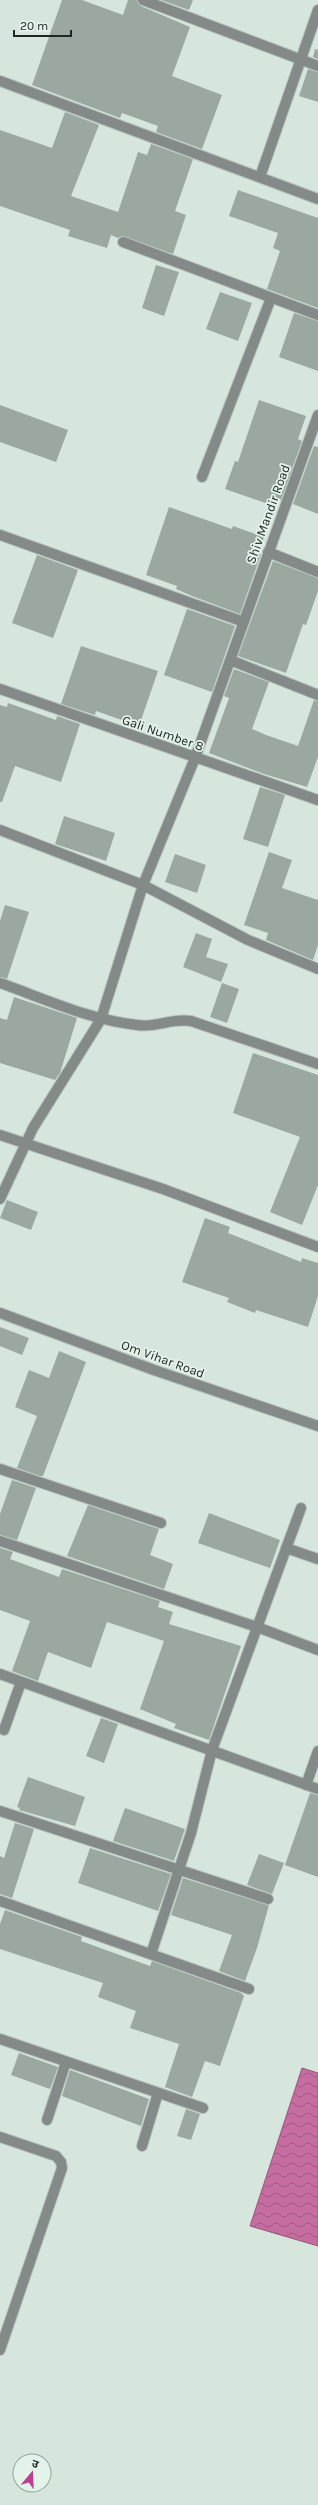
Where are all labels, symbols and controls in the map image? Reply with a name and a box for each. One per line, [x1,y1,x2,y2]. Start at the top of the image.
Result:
scale bar [14,12,71,38]
text: 20 m [20,19,48,33]
street label: Shiv Mandir Road [243,462,293,566]
street label: Gali Number 8 [120,712,206,754]
street label: Om Vihar Road [119,1337,207,1381]
north arrow [12,2453,52,2493]
text: उ [30,2457,41,2471]

